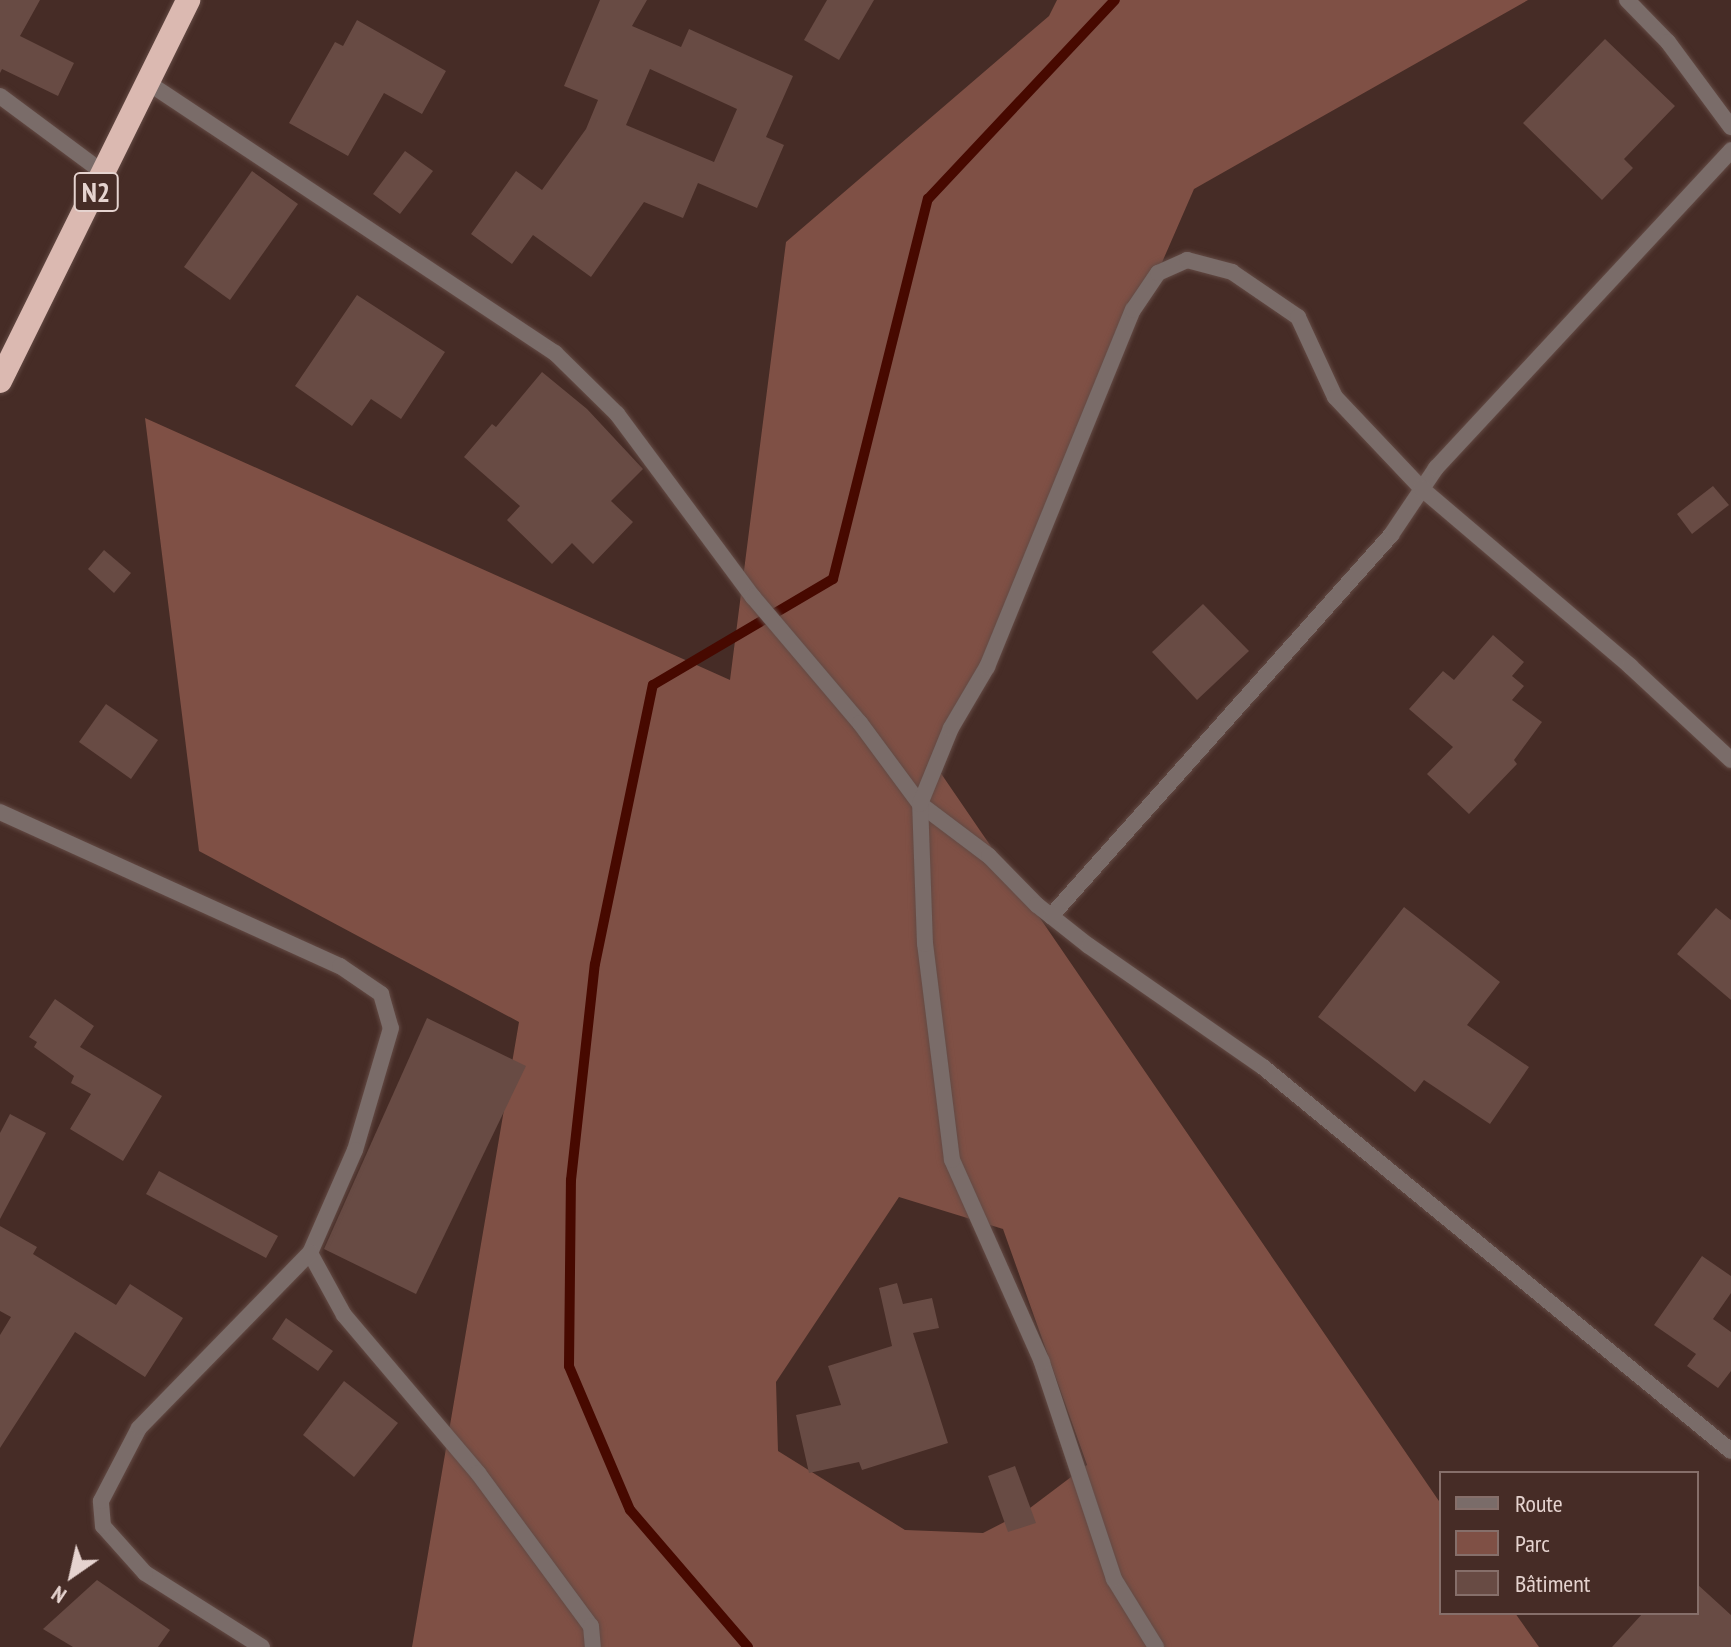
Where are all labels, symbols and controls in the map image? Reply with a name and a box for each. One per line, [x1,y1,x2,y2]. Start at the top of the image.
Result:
road number: N2 [72,168,120,216]
legend [1439,1471,1699,1615]
text: Route [1515,1488,1563,1519]
text: Parc [1515,1528,1550,1559]
north arrow [32,1535,112,1615]
text: Bâtiment [1515,1568,1590,1599]
text: N [46,1580,71,1610]

